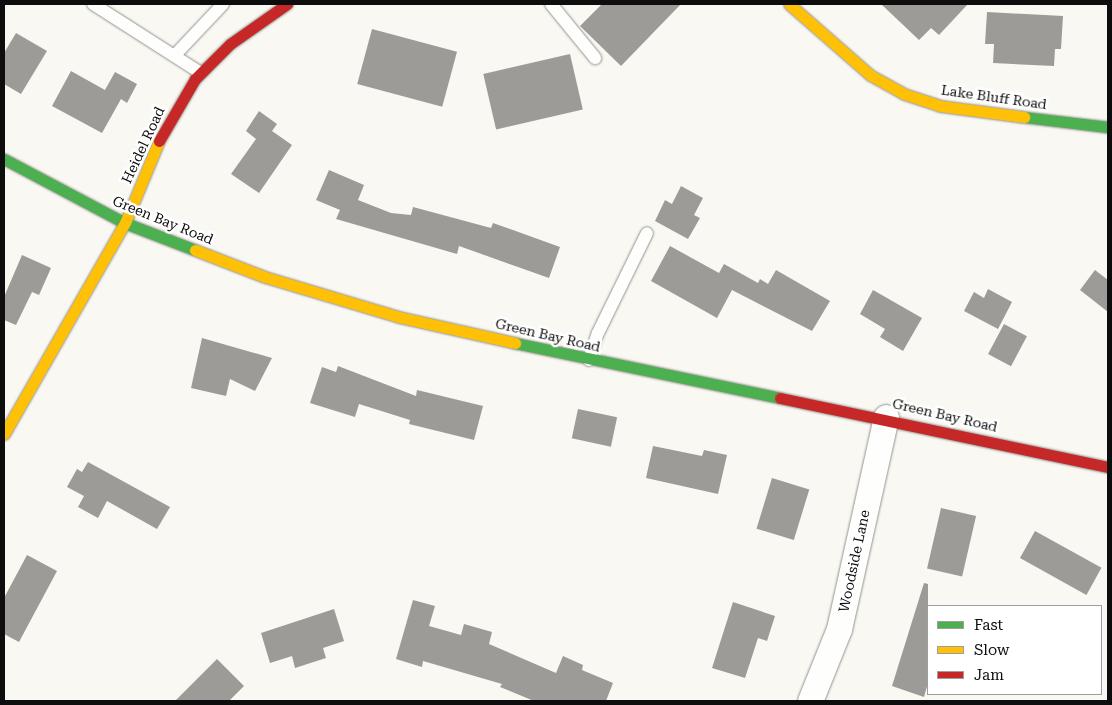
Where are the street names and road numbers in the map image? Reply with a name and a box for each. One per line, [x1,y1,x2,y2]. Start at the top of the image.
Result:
street label: Lake Bluff Road [940,81,1048,113]
street label: Heidel Road [118,104,168,186]
street label: Green Bay Road [110,192,216,248]
street label: Green Bay Road [494,315,602,355]
street label: Green Bay Road [891,395,999,435]
street label: Woodside Lane [835,508,873,614]

